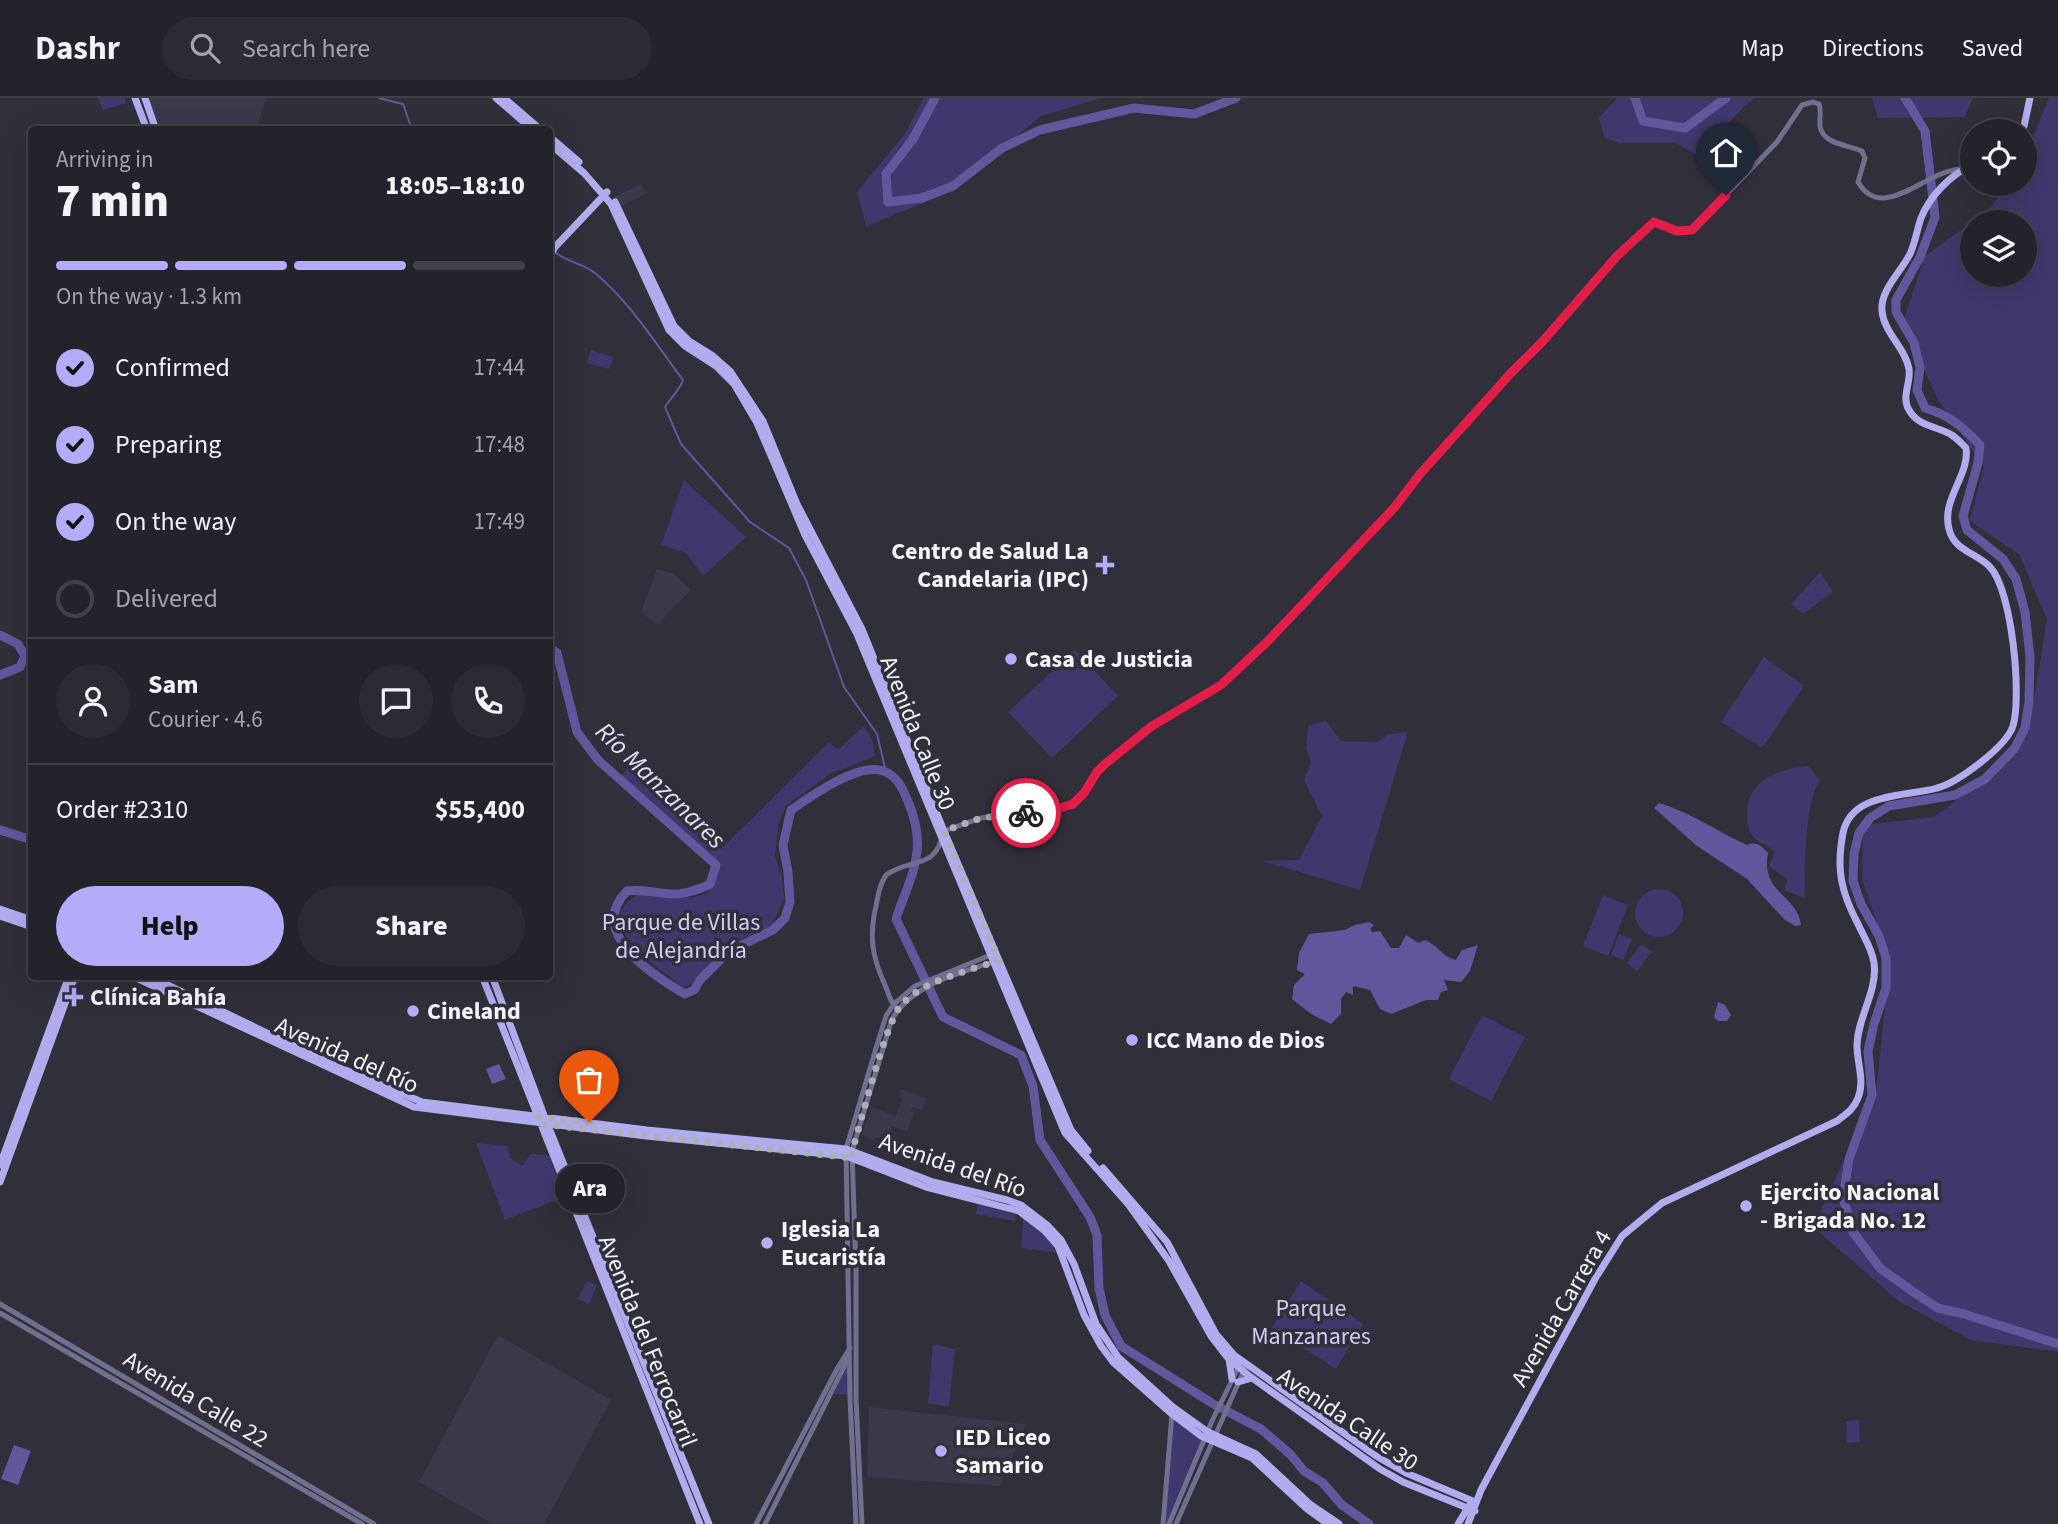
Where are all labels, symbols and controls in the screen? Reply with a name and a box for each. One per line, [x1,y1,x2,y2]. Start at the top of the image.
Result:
search box [162,17,652,80]
text: Dashr [35,25,120,72]
icon: search [186,29,224,67]
text: Search here [242,30,370,67]
text: Map [1741,31,1784,66]
text: Directions [1822,31,1924,66]
text: Saved [1962,31,2023,66]
map controls [1960,119,2037,287]
button: locate [1960,119,2037,196]
pin [1696,123,1756,195]
icon: home [1707,134,1745,172]
text: Arriving in [56,143,154,176]
text: 18:05–18:10 [385,167,525,204]
text: 7 min [56,169,169,234]
button: layers [1960,210,2037,287]
text: On the way · 1.3 km [56,280,242,313]
icon: check [56,349,94,387]
text: Confirmed [115,349,230,386]
text: 17:44 [474,351,525,384]
icon: check [56,426,94,464]
text: Preparing [115,426,221,463]
text: 17:48 [474,428,525,461]
icon: check [56,503,94,541]
text: On the way [115,503,236,540]
text: 17:49 [474,505,525,538]
place label: Centro de Salud La Candelaria (IPC) [891,534,1089,597]
marker: Centro de Salud La Candelaria (IPC) [1095,555,1115,575]
text: Delivered [115,580,218,617]
place label: Casa de Justicia [1025,642,1193,677]
street label: Avenida Calle 30 [871,651,964,816]
marker: Casa de Justicia [1003,651,1019,667]
button: person [56,664,130,738]
button: chat [359,664,433,738]
button: phone [451,664,525,738]
text: Sam [148,666,198,703]
text: Courier · 4.6 [148,703,263,736]
water label: Río Manzanares [587,714,734,857]
courier [991,778,1061,848]
text: Order #2310 [56,791,188,828]
text: $55,400 [435,791,525,828]
icon: bike [1007,794,1045,832]
button: Help [56,886,284,966]
button: Share [298,886,525,966]
park label: Parque de Villas de Alejandría [602,905,760,968]
place label: Clínica Bahía [90,980,226,1015]
marker: Clínica Bahía [64,987,84,1007]
place label: Cineland [427,994,521,1029]
marker: Cineland [405,1003,421,1019]
street label: Avenida del Río [269,1008,424,1103]
place label: ICC Mano de Dios [1146,1023,1325,1058]
marker: ICC Mano de Dios [1124,1032,1140,1048]
pin [559,1050,619,1122]
icon: bag [570,1061,608,1099]
street label: Avenida del Río [874,1124,1031,1207]
callout: Ara [554,1164,624,1213]
text: Ara [573,1172,607,1205]
place label: Ejercito Nacional - Brigada No. 12 [1760,1175,1939,1238]
marker: Ejercito Nacional - Brigada No. 12 [1738,1198,1754,1214]
place label: Iglesia La Eucaristía [781,1212,886,1275]
street label: Avenida Carrera 4 [1502,1223,1621,1393]
street label: Avenida del Ferrocarril [589,1230,706,1452]
marker: Iglesia La Eucaristía [759,1235,775,1251]
park label: Parque Manzanares [1251,1291,1371,1354]
street label: Avenida Calle 22 [117,1342,275,1457]
street label: Avenida Calle 30 [1270,1359,1425,1480]
place label: IED Liceo Samario [955,1420,1051,1483]
marker: IED Liceo Samario [933,1443,949,1459]

